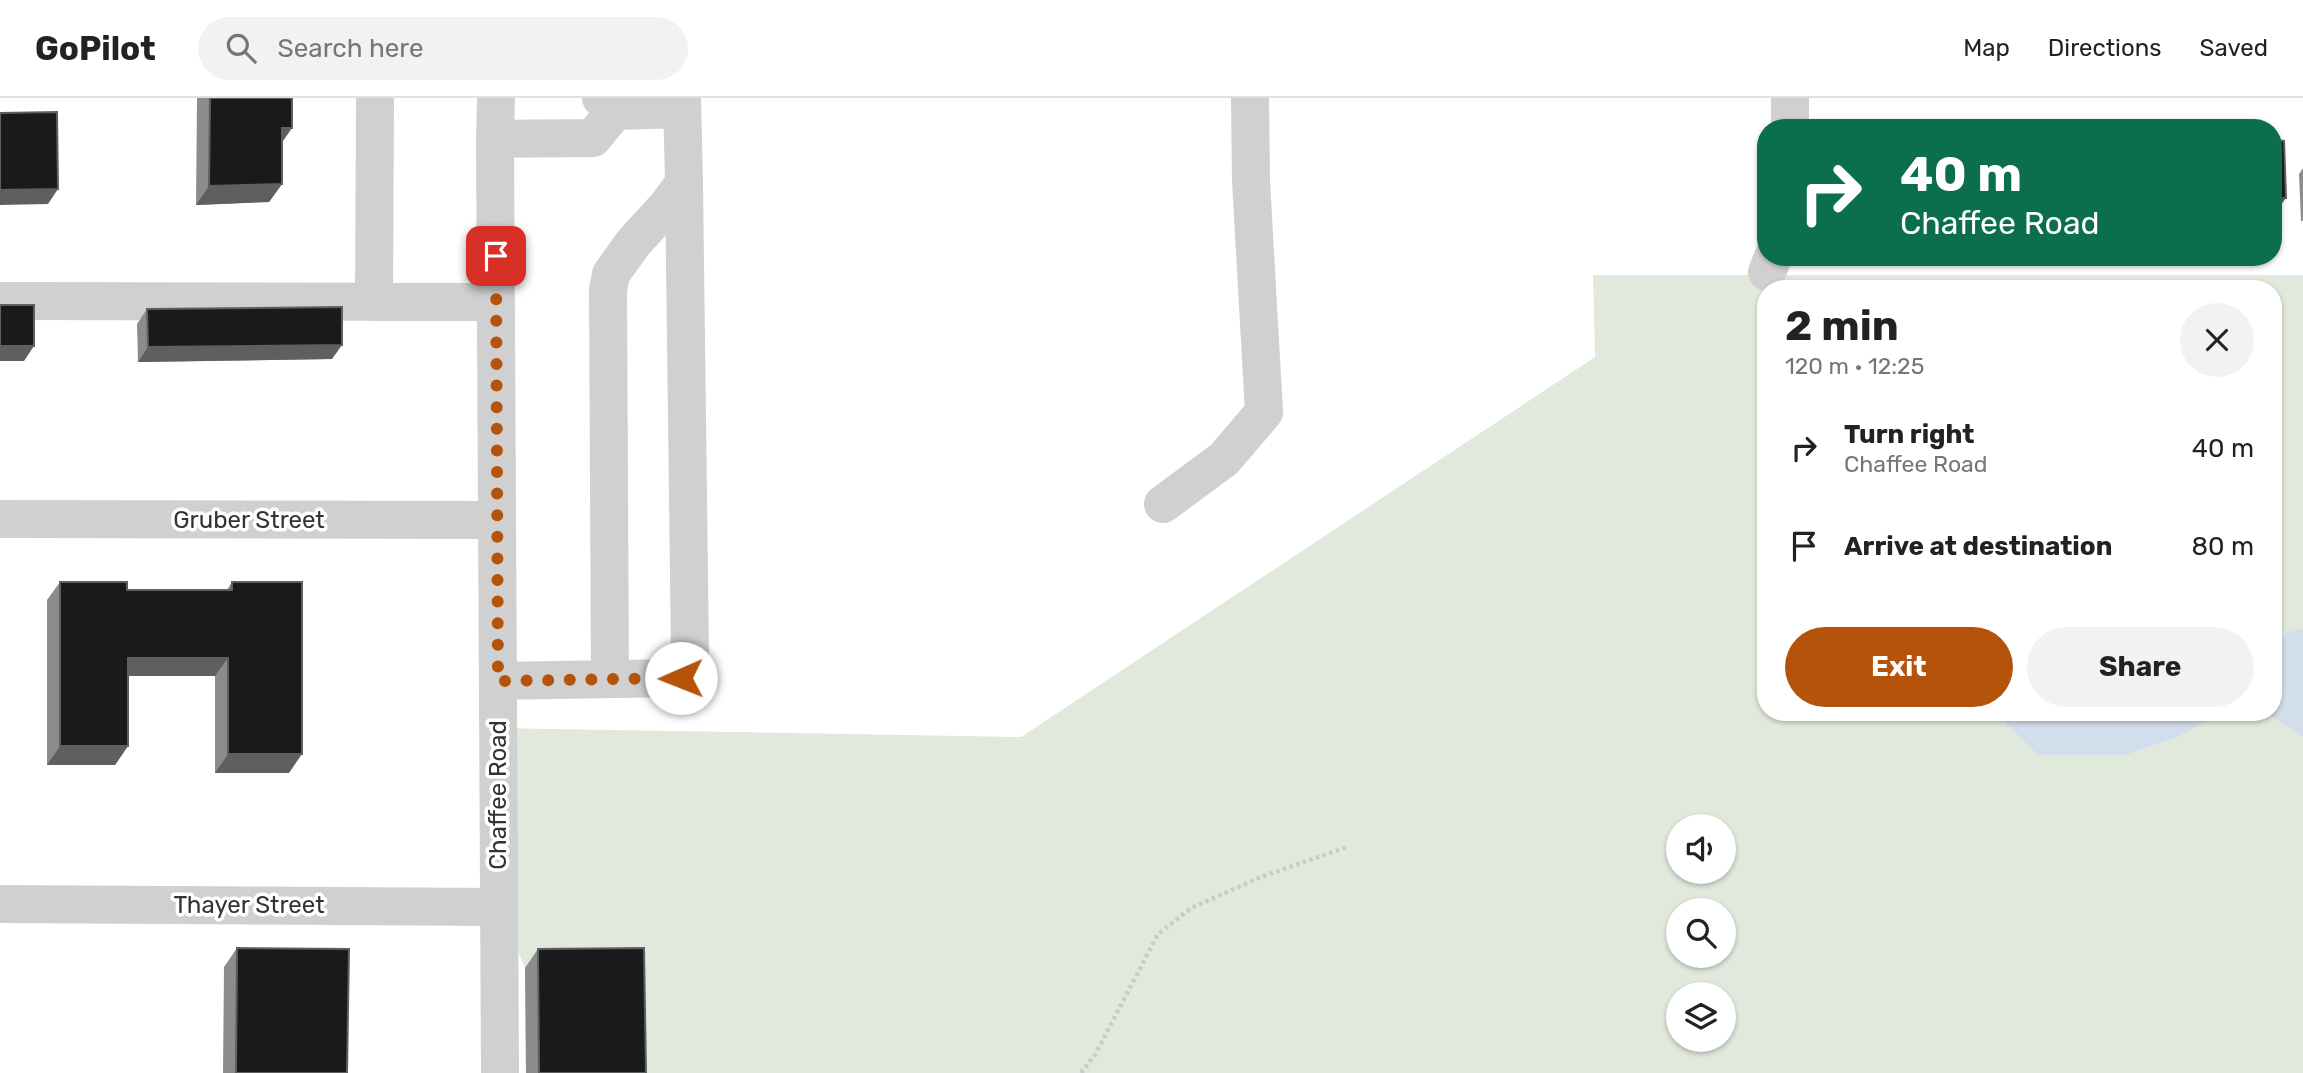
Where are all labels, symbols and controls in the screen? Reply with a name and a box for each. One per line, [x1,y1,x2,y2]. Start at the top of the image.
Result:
search box [198,17,688,80]
text: GoPilot [35,29,156,68]
icon: search [222,29,260,67]
text: Search here [278,33,423,64]
text: Map [1963,34,2010,62]
text: Directions [2048,34,2161,62]
text: Saved [2199,34,2268,62]
text: 40 m [1900,145,2022,203]
icon: right [1785,147,1876,238]
text: Chaffee Road [1900,204,2100,242]
pin [466,226,526,286]
icon: arrive [477,237,515,275]
text: 2 min [1785,301,1899,351]
button: close [2180,303,2254,377]
text: 120 m · 12:25 [1785,352,1924,380]
text: Turn right [1844,419,1974,450]
icon: right [1785,429,1823,467]
text: 40 m [2192,433,2254,464]
text: Chaffee Road [1844,450,1987,478]
street label: Gruber Street [173,506,325,534]
icon: arrive [1785,527,1823,565]
text: Arrive at destination [1844,531,2112,562]
text: 80 m [2191,531,2254,562]
button: Exit [1785,627,2013,707]
button: Share [2027,627,2254,707]
position arrow [644,641,718,715]
street label: Chaffee Road [484,720,512,870]
map controls [1666,814,1736,1052]
button: sound [1666,814,1736,884]
street label: Thayer Street [173,891,325,919]
button: search [1666,898,1736,968]
button: layers [1666,982,1736,1052]

